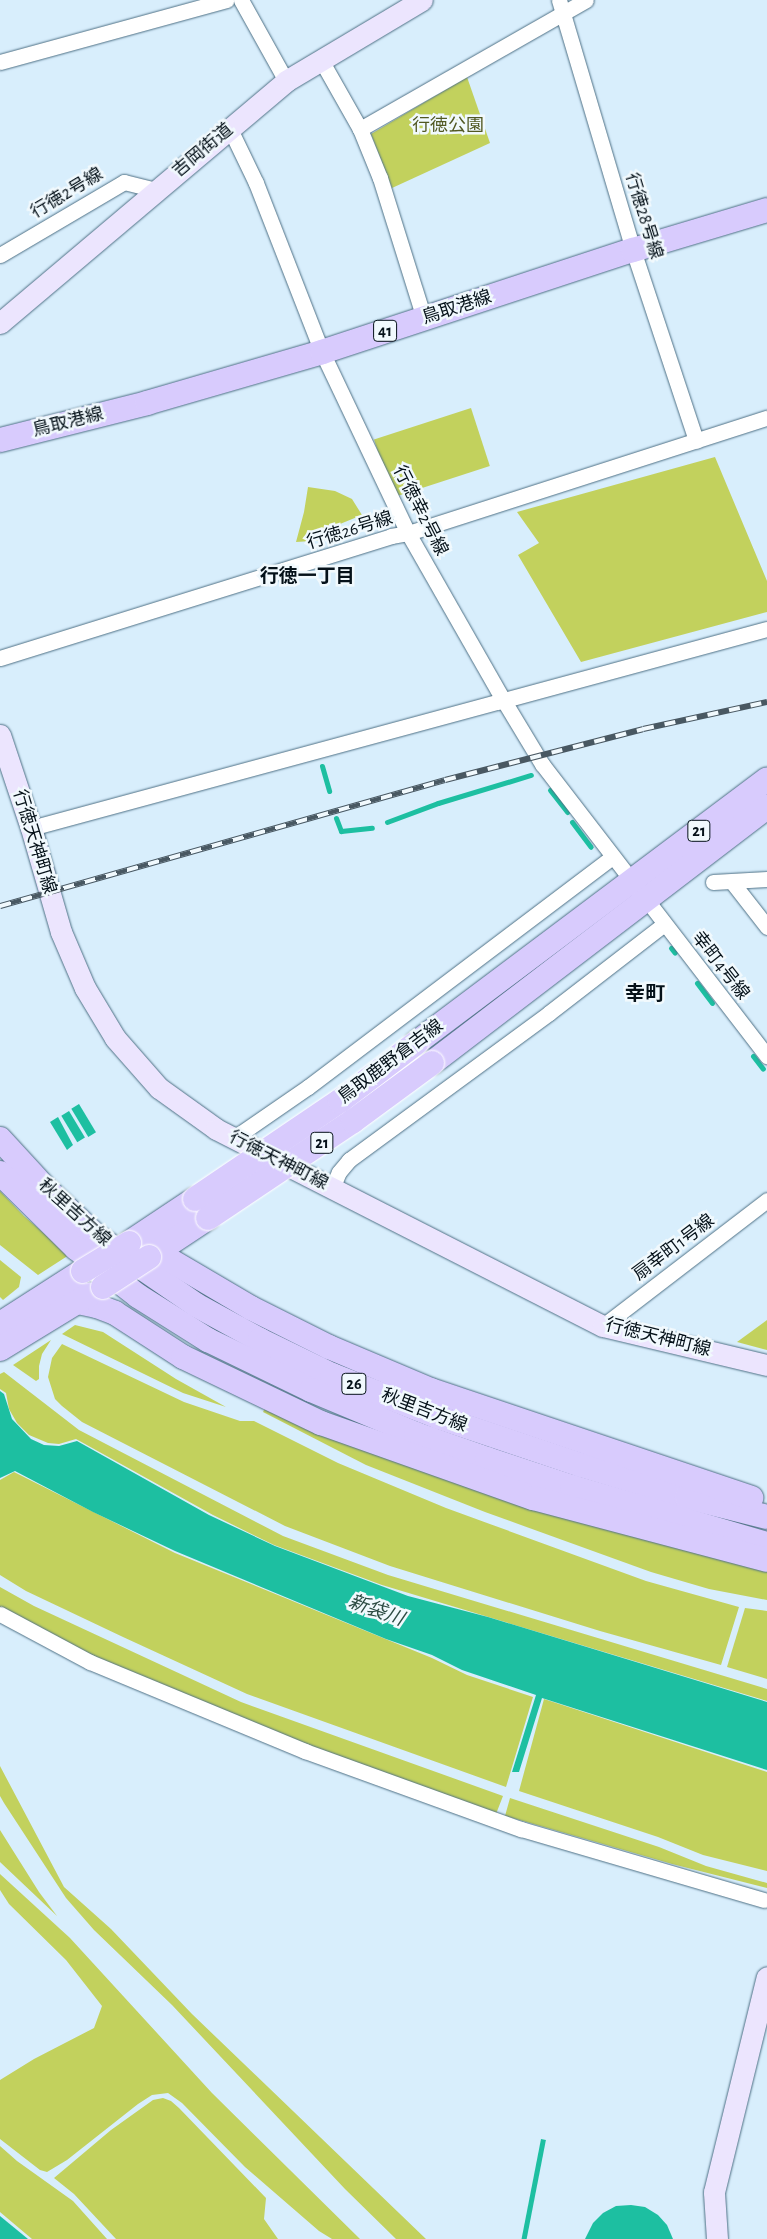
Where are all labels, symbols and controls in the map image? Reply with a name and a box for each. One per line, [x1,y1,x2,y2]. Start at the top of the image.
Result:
park label: 行徳公園 [412,115,484,137]
street label: 吉岡街道 [168,120,238,182]
street label: 行徳2号線 [27,164,107,224]
street label: 行徳28号線 [620,170,666,262]
street label: 鳥取港線 [419,287,495,329]
road number: 41 [372,318,398,344]
street label: 鳥取港線 [30,404,106,442]
street label: 行徳幸2号線 [388,462,452,560]
street label: 行徳26号線 [304,508,396,554]
district label: 行徳一丁目 [260,566,354,588]
street label: 行徳天神町線 [8,787,60,897]
road number: 21 [686,818,712,844]
street label: 幸町4号線 [687,928,753,1004]
district label: 幸町 [625,982,665,1006]
street label: 鳥取鹿野倉吉線 [334,1015,448,1109]
street label: 行徳天神町線 [225,1127,331,1195]
road number: 21 [310,1130,334,1156]
street label: 秋里吉方線 [33,1175,115,1251]
street label: 扇幸町1号線 [629,1210,719,1286]
street label: 行徳天神町線 [603,1314,713,1362]
road number: 26 [340,1370,368,1398]
street label: 秋里吉方線 [378,1385,470,1437]
water label: 新袋川 [345,1591,407,1631]

